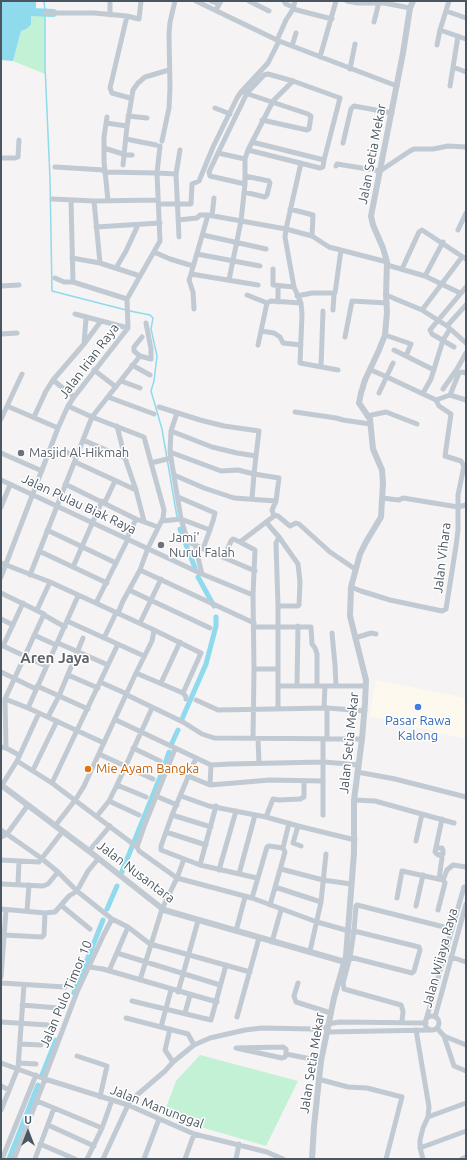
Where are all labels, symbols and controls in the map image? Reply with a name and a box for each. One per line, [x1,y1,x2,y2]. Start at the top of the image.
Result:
street label: Jalan Setia Mekar [355,102,389,206]
street label: Jalan Irian Raya [56,320,122,402]
place label: Masjid Al-Hikmah [29,445,129,461]
marker: Masjid Al-Hikmah [16,448,26,458]
street label: Jalan Pulau Biak Raya [19,471,139,537]
street label: Jalan Vihara [430,522,454,594]
place label: Jami' Nurul Falah [169,530,235,561]
marker: Jami' Nurul Falah [156,540,166,550]
district label: Aren Jaya [20,649,90,667]
street label: Jalan Setia Mekar [336,691,362,795]
marker: Pasar Rawa Kalong [413,702,423,712]
place label: Pasar Rawa Kalong [385,713,451,744]
place label: Mie Ayam Bangka [96,761,199,777]
marker: Mie Ayam Bangka [83,764,93,774]
street label: Jalan Nusantara [94,838,178,906]
street label: Jalan Wijaya Raya [419,907,461,1009]
street label: Jalan Pulo Timor 10 [36,938,96,1050]
street label: Jalan Setia Mekar [296,1011,328,1115]
street label: Jalan Manunggal [108,1082,206,1132]
north arrow [8,1112,48,1152]
text: U [24,1114,32,1126]

